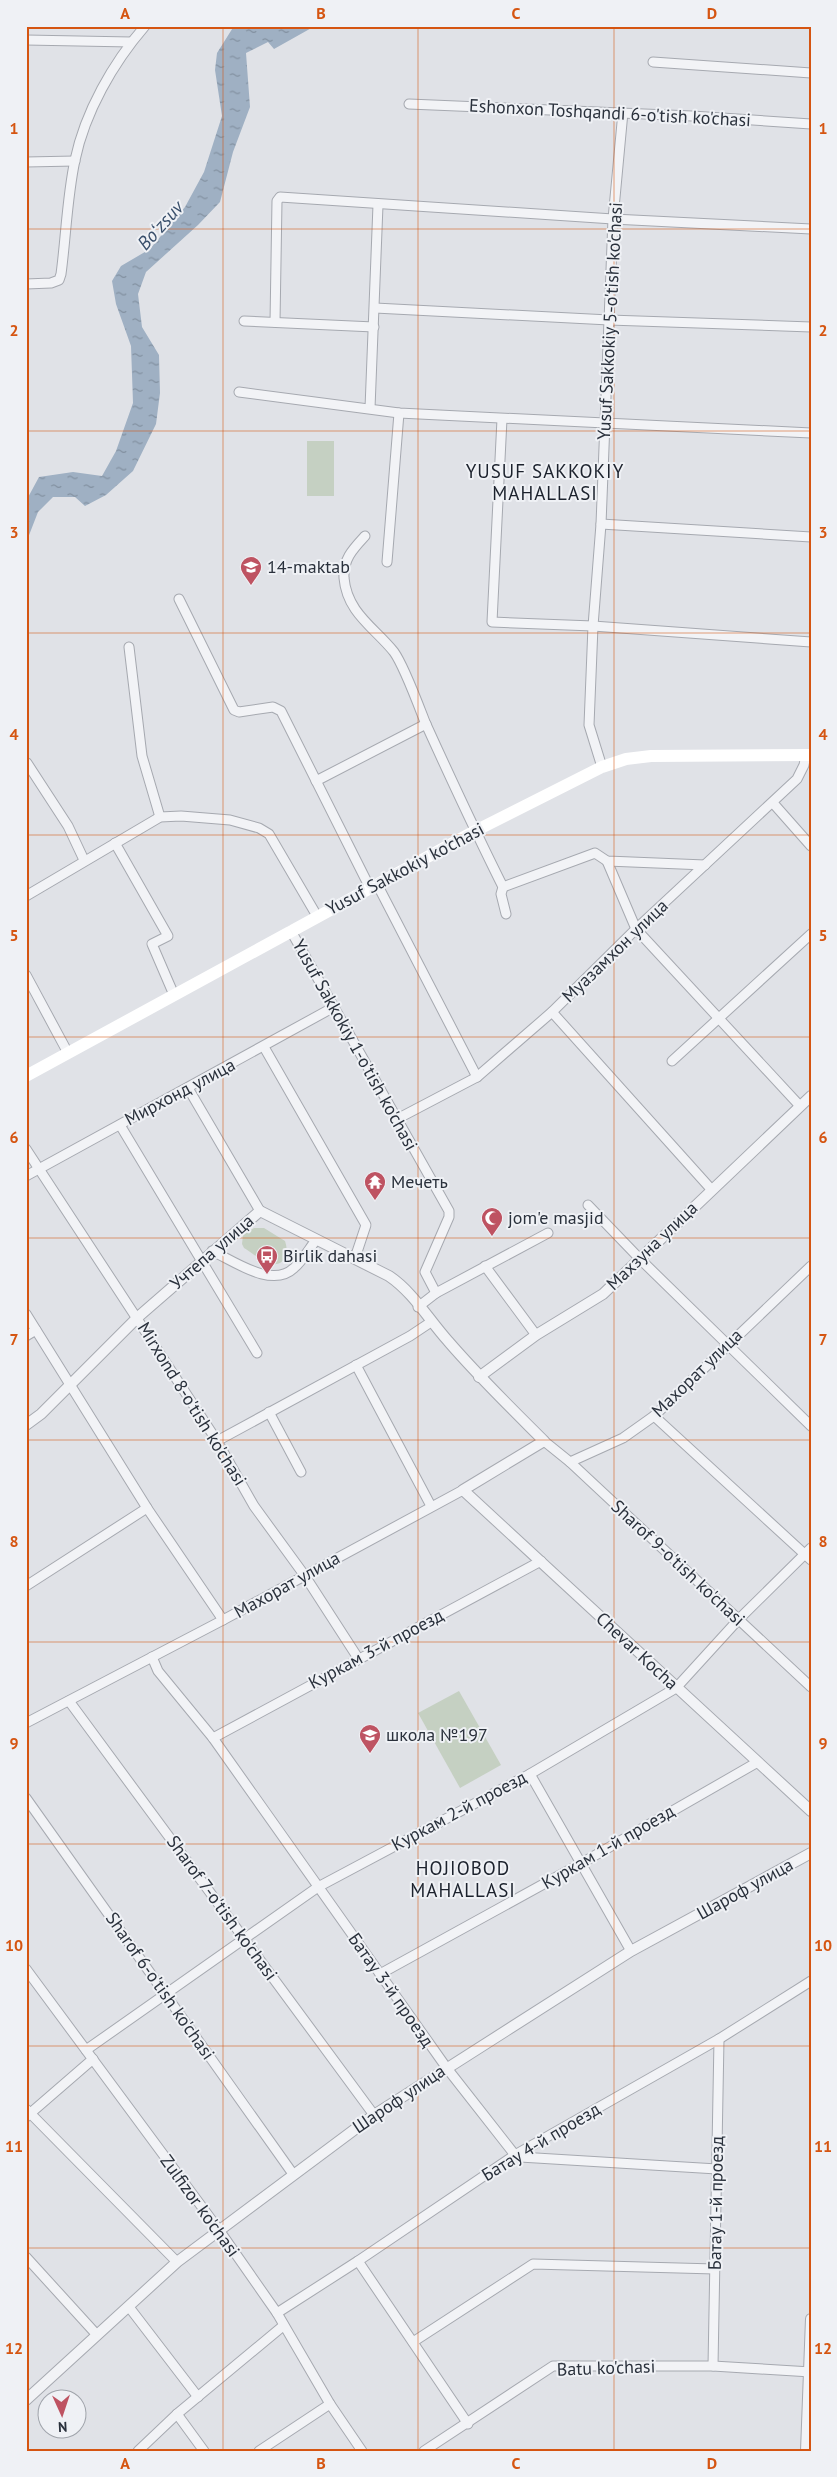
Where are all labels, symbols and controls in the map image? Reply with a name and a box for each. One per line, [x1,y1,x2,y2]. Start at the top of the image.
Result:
text: A [120,3,130,23]
text: B [316,3,326,23]
text: C [512,3,521,23]
text: D [707,3,717,23]
street label: Eshonxon Toshqandi 6-o'tish ko'chasi [469,94,752,131]
text: 1 [9,118,19,138]
text: 1 [818,118,828,138]
water label: Boʻzsuv [132,194,189,255]
street label: Yusuf Sakkokiy 5-o'tish ko'chasi [592,202,627,440]
text: 2 [9,320,19,340]
text: 2 [818,320,828,340]
district label: YUSUF SAKKOKIY MAHALLASI [466,459,624,505]
text: 3 [9,522,19,542]
text: 3 [818,522,828,542]
school or university icon: 14-maktab [239,555,263,586]
place label: 14-maktab [267,555,350,578]
text: 4 [9,724,19,744]
text: 4 [818,724,828,744]
street label: Yusuf Sakkokiy ko'chasi [322,817,488,920]
street label: Муазамхон улица [557,894,673,1007]
text: 5 [9,925,19,945]
text: 5 [818,925,828,945]
street label: Yusuf Sakkokiy 1-o'tish ko'chasi [288,935,423,1154]
street label: Мирхонд улица [120,1053,239,1130]
text: 6 [9,1127,19,1147]
text: 6 [818,1127,828,1147]
temple icon: Мечеть [363,1170,387,1201]
place label: Мечеть [391,1170,448,1193]
street label: Махзуна улица [601,1196,702,1295]
mosque icon: jom'e masjid [480,1206,504,1237]
place label: jom'e masjid [508,1206,604,1229]
street label: Учтепа улица [165,1209,258,1294]
bus stop icon: Birlik dahasi [255,1244,279,1275]
place label: Birlik dahasi [283,1244,377,1267]
street label: Mirxond 8-o'tish ko'chasi [133,1318,252,1490]
street label: Махорат улица [646,1324,747,1422]
text: 7 [9,1329,19,1349]
text: 7 [818,1329,828,1349]
street label: Sharof 9-o'tish ko'chasi [607,1495,750,1631]
text: 8 [9,1531,19,1551]
text: 8 [818,1531,828,1551]
street label: Махорат улица [230,1546,344,1623]
street label: Куркам 3-й проезд [304,1603,448,1694]
street label: Chevar Kocha [591,1607,683,1695]
school or university icon: школа №197 [358,1723,382,1754]
place label: школа №197 [386,1723,488,1746]
text: 9 [9,1733,19,1753]
text: 9 [818,1733,828,1753]
street label: Куркам 2-й проезд [387,1765,531,1856]
street label: Куркам 1-й проезд [537,1799,679,1894]
street label: Sharof 7-o'tish ko'chasi [162,1831,283,1985]
street label: Шароф улица [692,1853,797,1925]
district label: HOJIOBOD MAHALLASI [410,1856,516,1902]
street label: Sharof 6-o'tish ko'chasi [101,1907,220,2064]
street label: Батау 3-й проезд [343,1928,439,2051]
text: 10 [5,1935,23,1955]
text: 10 [814,1935,832,1955]
street label: Шароф улица [348,2059,449,2138]
street label: Батау 4-й проезд [477,2097,604,2186]
street label: Батау 1-й проезд [703,2135,728,2270]
text: 11 [5,2136,23,2156]
text: 11 [814,2136,832,2156]
street label: Zulfizor ko'chasi [156,2150,245,2261]
text: 12 [5,2338,23,2358]
text: 12 [814,2338,832,2358]
street label: Batu ko'chasi [556,2354,656,2381]
north arrow [38,2390,88,2440]
text: N [58,2418,68,2436]
text: A [120,2453,130,2473]
text: B [316,2453,326,2473]
text: C [512,2453,521,2473]
text: D [707,2453,717,2473]

